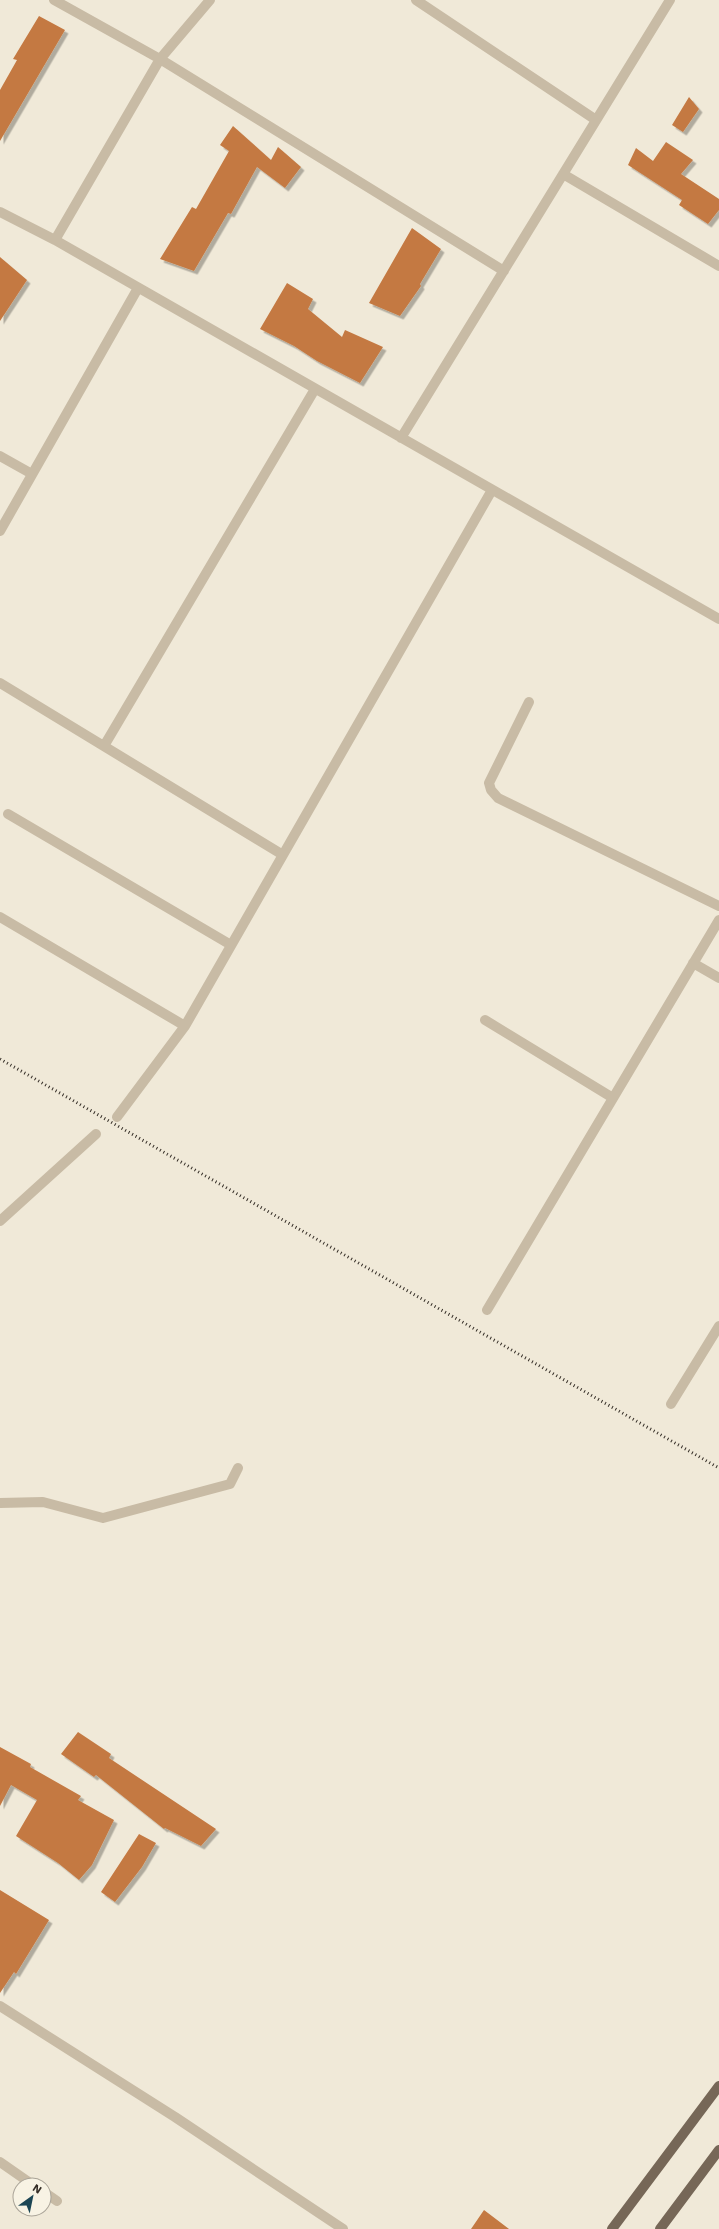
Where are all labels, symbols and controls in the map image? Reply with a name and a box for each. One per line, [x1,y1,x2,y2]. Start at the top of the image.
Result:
north arrow [12,2177,52,2217]
text: N [30,2181,44,2197]

